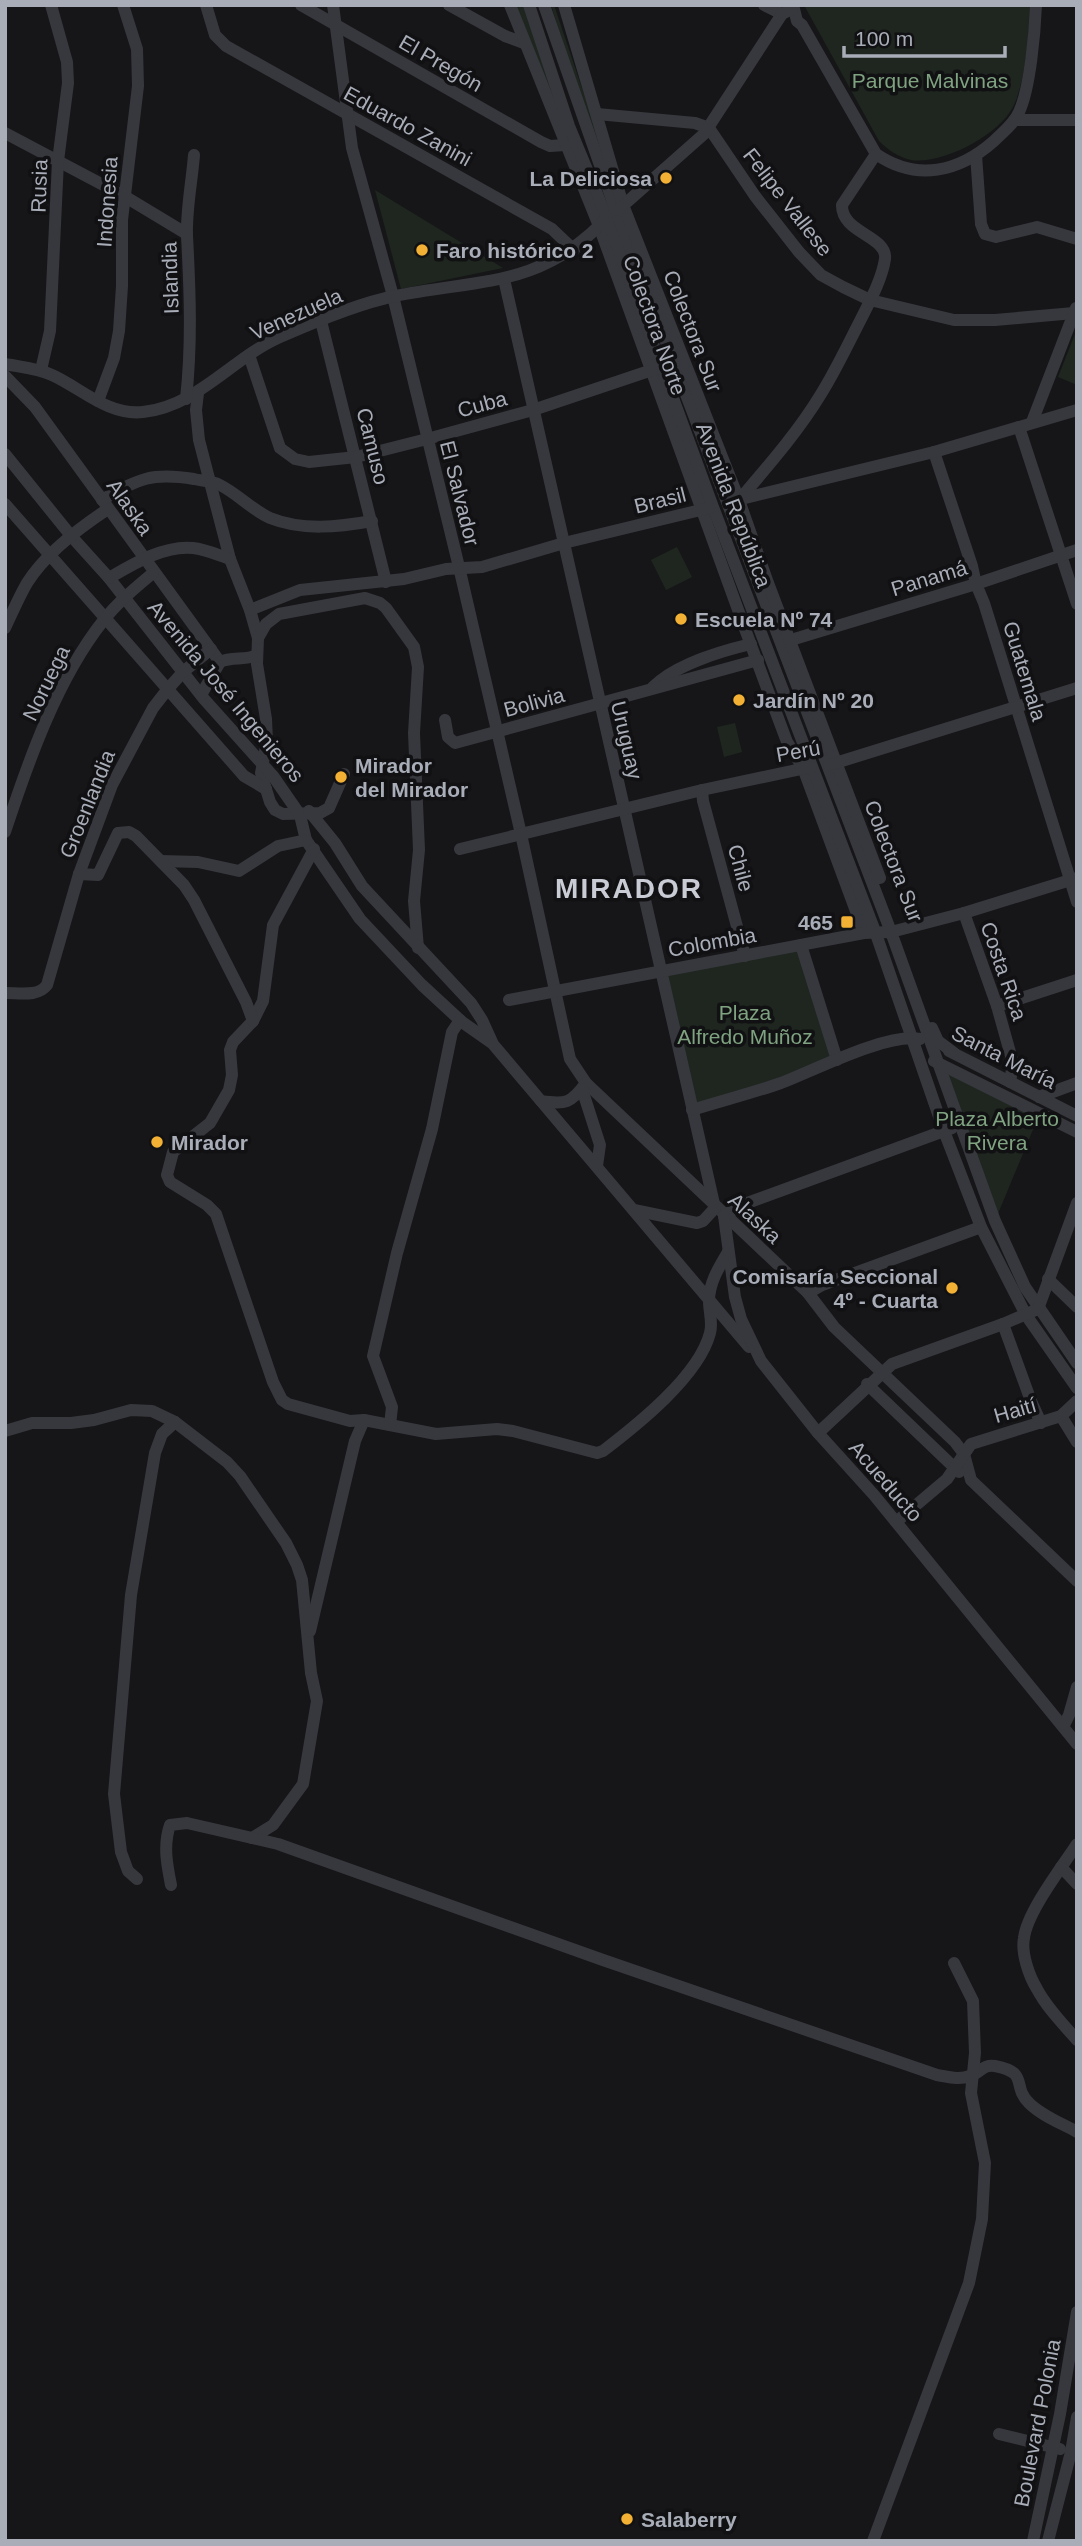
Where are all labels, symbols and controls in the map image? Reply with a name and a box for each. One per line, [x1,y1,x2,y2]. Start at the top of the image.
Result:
scale bar [844,14,1005,58]
text: 100 m [855,27,913,50]
street label: El Pregón [395,30,487,96]
park label: Parque Malvinas [852,69,1008,92]
street label: Eduardo Zanini [340,81,476,171]
street label: Felipe Vallese [739,144,837,260]
street label: Indonesia [92,155,122,248]
street label: Rusia [27,158,51,213]
place label: La Deliciosa [529,167,652,190]
marker: La Deliciosa [658,170,674,186]
place label: Faro histórico 2 [436,239,594,262]
street label: Islandia [157,241,183,315]
marker: Faro histórico 2 [414,242,430,258]
street label: Colectora Norte [619,252,691,398]
street label: Colectora Sur [659,267,727,395]
street label: Venezuela [247,283,346,344]
street label: Cuba [455,386,510,422]
street label: Camuso [352,405,394,487]
street label: Avenida República [692,419,776,591]
street label: El Salvador [436,438,484,548]
street label: Alaska [103,475,158,540]
street label: Brasil [632,482,688,518]
street label: Panamá [888,555,970,600]
street label: Avenida José Ingenieros [143,596,309,786]
place label: Escuela Nº 74 [695,608,833,631]
marker: Escuela Nº 74 [673,611,689,627]
street label: Guatemala [999,619,1051,724]
street label: Noruega [18,641,74,724]
street label: Bolivia [501,683,567,721]
place label: Jardín Nº 20 [753,689,874,712]
marker: Jardín Nº 20 [731,692,747,708]
street label: Uruguay [607,699,647,782]
street label: Perú [774,736,822,766]
street label: Groenlandia [55,746,119,861]
place label: Mirador del Mirador [355,754,468,801]
marker: Mirador del Mirador [333,769,349,785]
street label: Colectora Sur [860,797,928,925]
street label: Chile [724,842,758,894]
district label: MIRADOR [555,873,703,904]
place label: 465 [798,911,833,934]
marker: 465 [839,914,855,930]
street label: Costa Rica [976,919,1032,1024]
street label: Colombia [666,923,758,961]
park label: Plaza Alfredo Muñoz [677,1001,813,1048]
street label: Santa María [948,1021,1060,1093]
park label: Plaza Alberto Rivera [935,1107,1059,1154]
place label: Mirador [171,1131,248,1154]
marker: Mirador [149,1134,165,1150]
street label: Alaska [724,1188,786,1248]
place label: Comisaría Seccional 4º - Cuarta [733,1265,938,1312]
marker: Comisaría Seccional 4º - Cuarta [944,1280,960,1296]
street label: Haití [991,1393,1039,1427]
street label: Acueducto [845,1436,927,1526]
street label: Boulevard Polonia [1009,2337,1065,2509]
place label: Salaberry [641,2508,737,2531]
marker: Salaberry [619,2511,635,2527]

